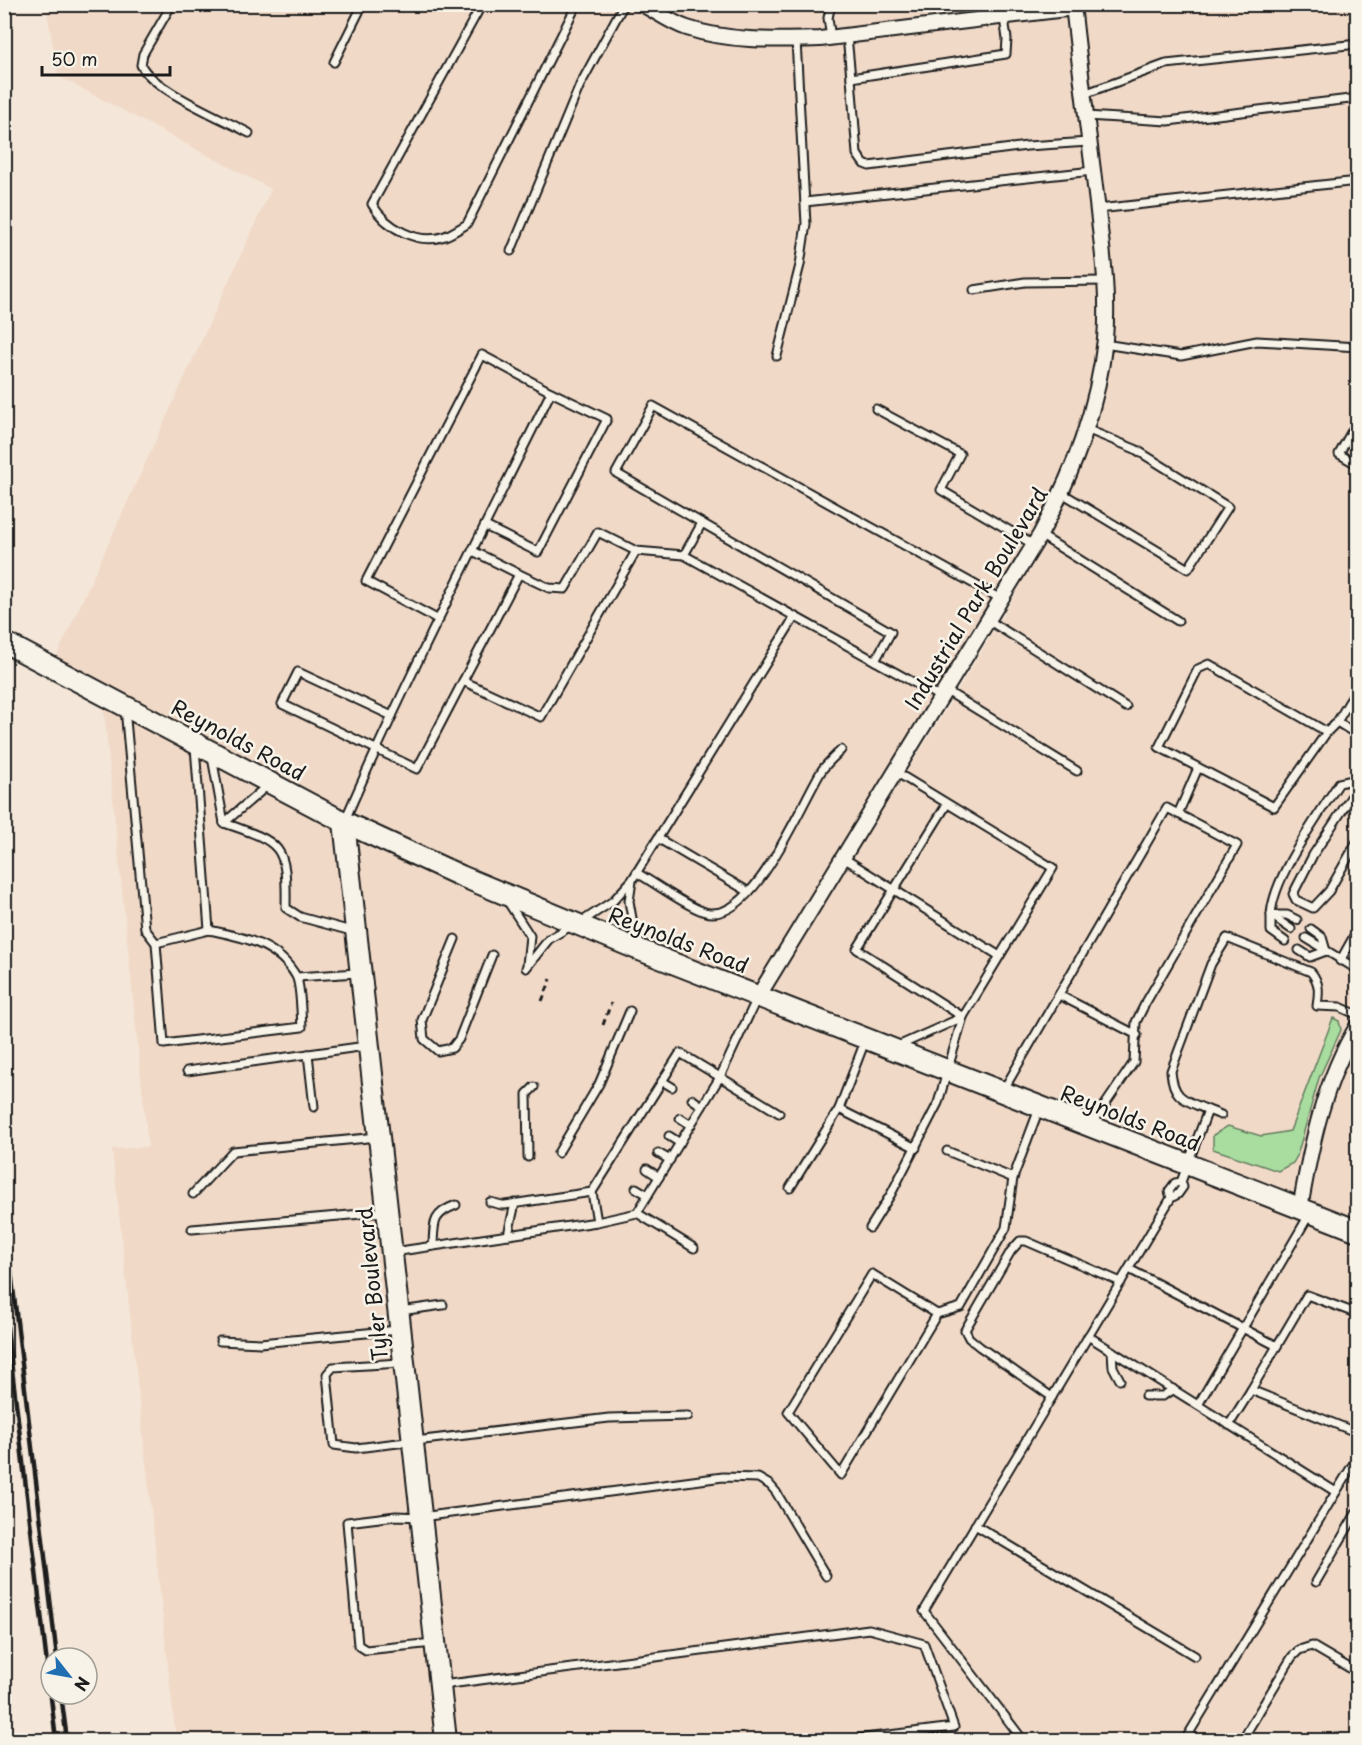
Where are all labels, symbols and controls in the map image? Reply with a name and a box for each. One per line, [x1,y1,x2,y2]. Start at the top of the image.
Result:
scale bar [42,39,170,77]
text: 50 m [51,45,98,72]
street label: Industrial Park Boulevard [896,480,1055,716]
street label: Reynolds Road [166,690,312,788]
street label: Reynolds Road [604,898,754,980]
street label: Reynolds Road [1056,1076,1206,1158]
street label: Tyler Boulevard [347,1206,395,1362]
north arrow [39,1646,99,1706]
text: N [69,1673,96,1696]

